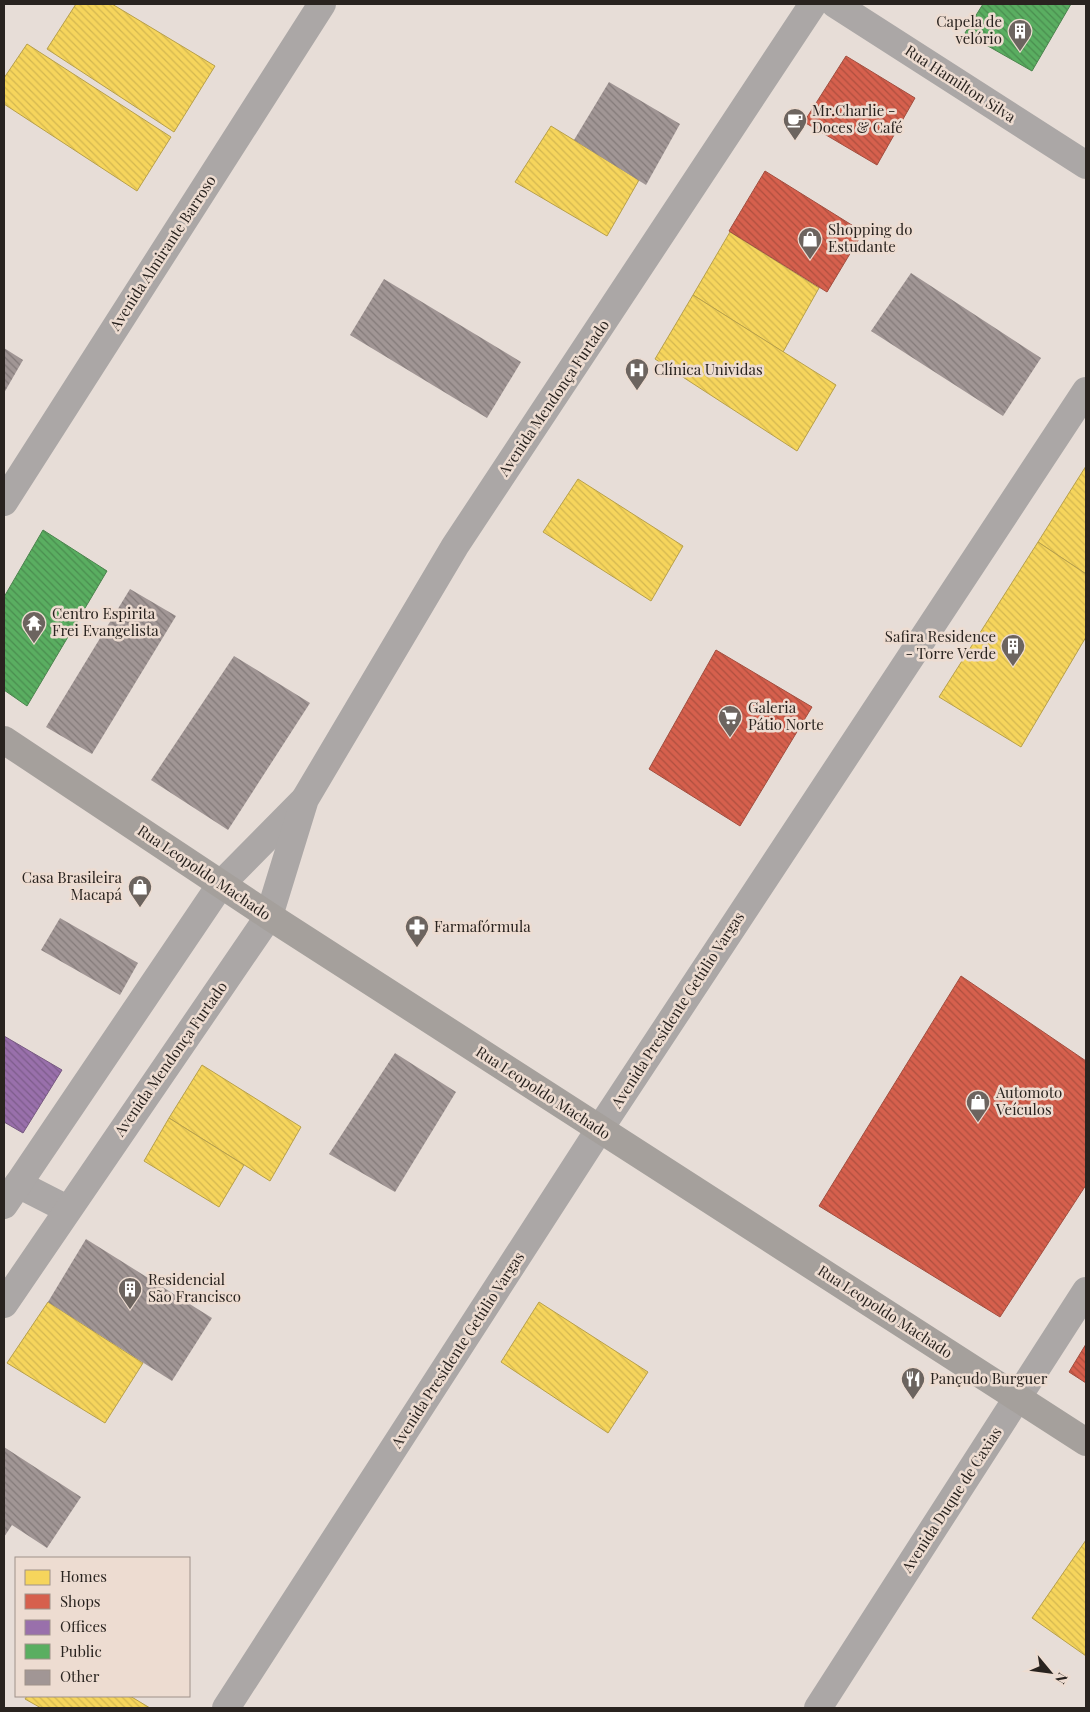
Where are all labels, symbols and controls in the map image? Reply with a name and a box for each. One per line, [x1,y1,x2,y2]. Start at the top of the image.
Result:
place label: Capela de velório [936,11,1002,48]
building icon: Capela de velório [1007,18,1033,52]
street label: Rua Hamilton Silva [901,40,1020,127]
place label: Mr.Charlie - Doces & Café [812,100,903,137]
cafe icon: Mr.Charlie - Doces & Café [782,107,808,141]
street label: Avenida Almirante Barroso [104,171,220,335]
place label: Shopping do Estudante [828,219,912,256]
shop icon: Shopping do Estudante [797,226,823,260]
street label: Avenida Mendonça Furtado [493,315,613,480]
hospital icon: Clínica Unividas [624,357,650,391]
place label: Clínica Unividas [654,359,763,379]
place label: Centro Espirita Frei Evangelista [52,603,159,640]
temple icon: Centro Espirita Frei Evangelista [21,610,47,644]
place label: Safira Residence - Torre Verde [885,626,996,663]
building icon: Safira Residence - Torre Verde [1000,633,1026,667]
place label: Galeria Pátio Norte [748,697,824,734]
supermarket icon: Galeria Pátio Norte [717,704,743,738]
street label: Rua Leopoldo Machado [134,820,275,924]
place label: Casa Brasileira Macapá [22,867,123,904]
shop icon: Casa Brasileira Macapá [127,874,153,908]
street label: Avenida Presidente Getúlio Vargas [606,908,748,1112]
pharmacy icon: Farmafórmula [404,914,430,948]
place label: Farmafórmula [434,916,531,936]
street label: Avenida Mendonça Furtado [108,977,231,1141]
street label: Rua Leopoldo Machado [472,1041,615,1143]
place label: Automoto Veículos [995,1082,1062,1119]
shop icon: Automoto Veículos [965,1089,991,1123]
street label: Avenida Presidente Getúlio Vargas [386,1248,528,1452]
street label: Rua Leopoldo Machado [814,1260,957,1362]
place label: Residencial São Francisco [148,1269,241,1306]
building icon: Residencial São Francisco [117,1276,143,1310]
restaurant icon: Pançudo Burguer [900,1366,926,1400]
place label: Pançudo Burguer [930,1368,1048,1388]
street label: Avenida Duque de Caxias [896,1423,1006,1577]
legend [15,1557,190,1697]
text: Homes [60,1566,107,1586]
text: Shops [60,1591,101,1611]
text: Offices [60,1616,107,1636]
text: Public [60,1641,102,1661]
north arrow [1025,1647,1075,1697]
text: Other [60,1666,100,1686]
text: N [1051,1670,1073,1688]

